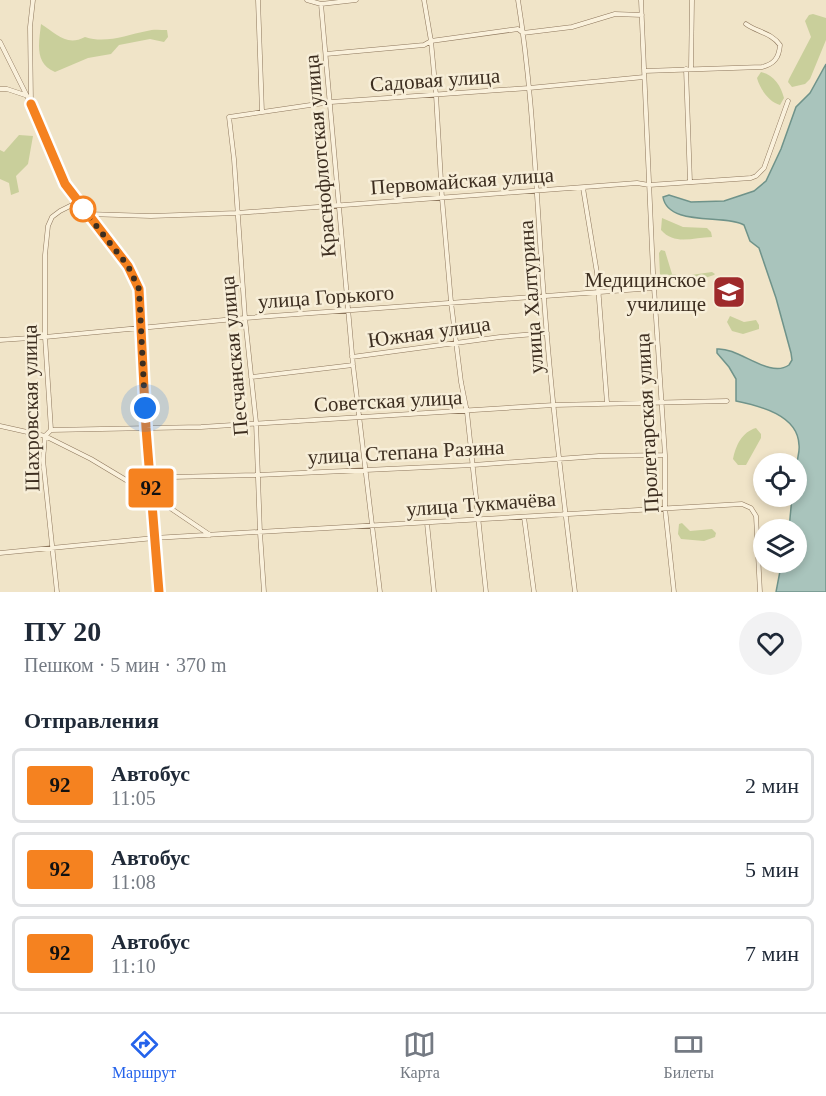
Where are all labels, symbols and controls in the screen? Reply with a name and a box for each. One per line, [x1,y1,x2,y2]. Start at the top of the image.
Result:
street label: Краснофлотская улица [299,53,341,258]
street label: Садовая улица [369,63,501,97]
street label: Первомайская улица [369,163,555,199]
unlabelled marker [70,196,96,222]
street label: улица Халтурина [514,219,548,375]
place label: Медицинское училище [584,268,706,316]
street label: Песчанская улица [215,274,253,437]
school or university icon: Медицинское училище [711,274,747,310]
street label: улица Горького [257,280,395,314]
street label: Южная улица [366,311,493,352]
street label: Шахровская улица [18,324,44,492]
street label: Пролетарская улица [630,332,664,514]
street label: Советская улица [313,385,463,417]
your location [130,393,160,423]
street label: улица Степана Разина [307,435,506,469]
map controls [753,453,807,573]
button: locate [753,453,807,507]
line badge: 92 [124,468,178,508]
text: 92 [141,476,162,500]
street label: улица Тукмачёва [405,487,557,521]
button: layers [753,519,807,573]
button: heart [739,612,802,675]
text: ПУ 20 [24,616,101,647]
text: Пешком · 5 мин · 370 m [24,654,227,676]
text: Отправления [24,708,159,733]
text: Автобус [111,761,190,786]
text: 92 [50,773,71,797]
text: 2 мин [745,773,799,798]
text: 11:05 [111,787,156,809]
text: Автобус [111,845,190,870]
text: 92 [50,857,71,881]
text: 5 мин [745,857,799,882]
text: 11:08 [111,871,156,893]
text: Автобус [111,929,190,954]
text: 92 [50,941,71,965]
text: 7 мин [745,941,799,966]
text: 11:10 [111,955,156,977]
tab: Маршрут [112,1028,176,1082]
tab: Карта [400,1028,440,1082]
tab: Билеты [664,1028,714,1082]

